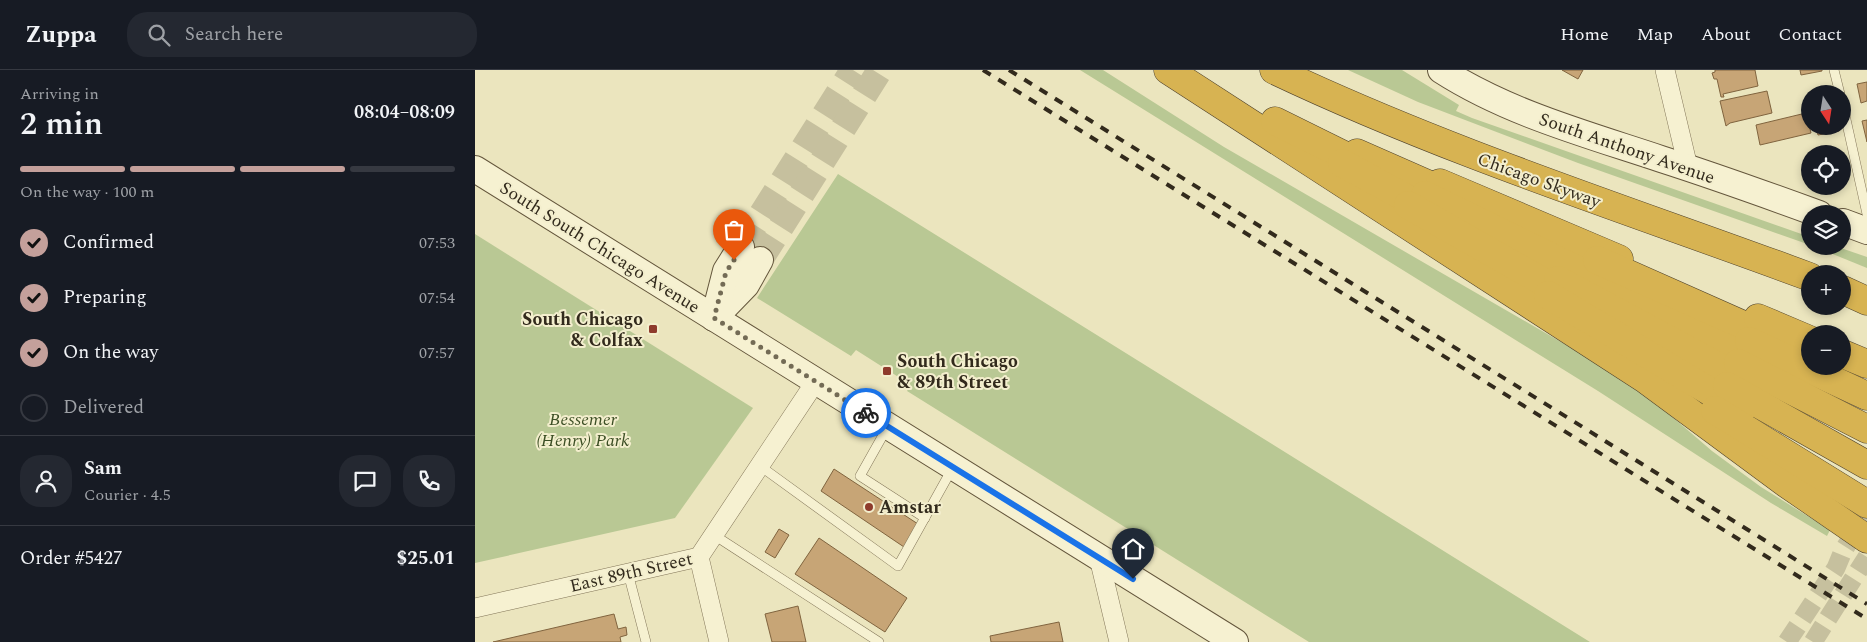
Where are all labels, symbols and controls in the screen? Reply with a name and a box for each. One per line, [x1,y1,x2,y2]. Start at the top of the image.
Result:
search box [127,12,477,57]
text: Zuppa [25,17,97,53]
text: Search here [185,20,283,49]
icon: search [145,21,173,49]
text: Home [1560,21,1609,48]
text: Map [1637,21,1673,48]
text: About [1701,21,1751,48]
text: Contact [1779,21,1842,48]
text: Arriving in [20,82,99,106]
north arrow [1801,85,1851,135]
map controls [1801,85,1851,375]
text: 08:04–08:09 [354,98,455,127]
text: 2 min [20,100,103,149]
street label: South Anthony Avenue [1535,106,1718,191]
button: locate [1801,145,1851,195]
street label: Chicago Skyway [1473,146,1606,216]
street label: South South Chicago Avenue [494,175,705,320]
text: On the way · 100 m [20,180,154,204]
button: layers [1801,205,1851,255]
pin [713,209,755,260]
icon: bag [720,216,748,244]
text: Confirmed [63,228,154,257]
icon: check [20,229,48,257]
text: 07:53 [419,231,455,255]
button: + [1801,265,1851,315]
text: Preparing [63,283,147,312]
icon: check [20,284,48,312]
text: 07:54 [419,286,455,310]
place label: South Chicago & Colfax [522,306,643,354]
marker: South Chicago & Colfax [647,323,659,335]
button: − [1801,325,1851,375]
text: On the way [63,338,159,367]
icon: check [20,339,48,367]
text: 07:57 [419,341,455,365]
place label: South Chicago & 89th Street [897,348,1018,396]
marker: South Chicago & 89th Street [881,365,893,377]
courier [841,388,891,438]
text: Delivered [63,393,144,422]
icon: bike [852,399,880,427]
park label: Bessemer (Henry) Park [537,406,630,454]
text: Sam [84,454,122,483]
button: person [20,455,72,507]
button: chat [339,455,391,507]
button: phone [403,455,455,507]
text: Courier · 4.5 [84,483,171,507]
place label: Amstar [879,494,941,521]
marker: Amstar [863,501,875,513]
pin [1112,528,1154,579]
icon: home [1119,535,1147,563]
text: Order #5427 [20,544,123,573]
text: $25.01 [397,544,455,573]
street label: East 89th Street [567,545,695,600]

